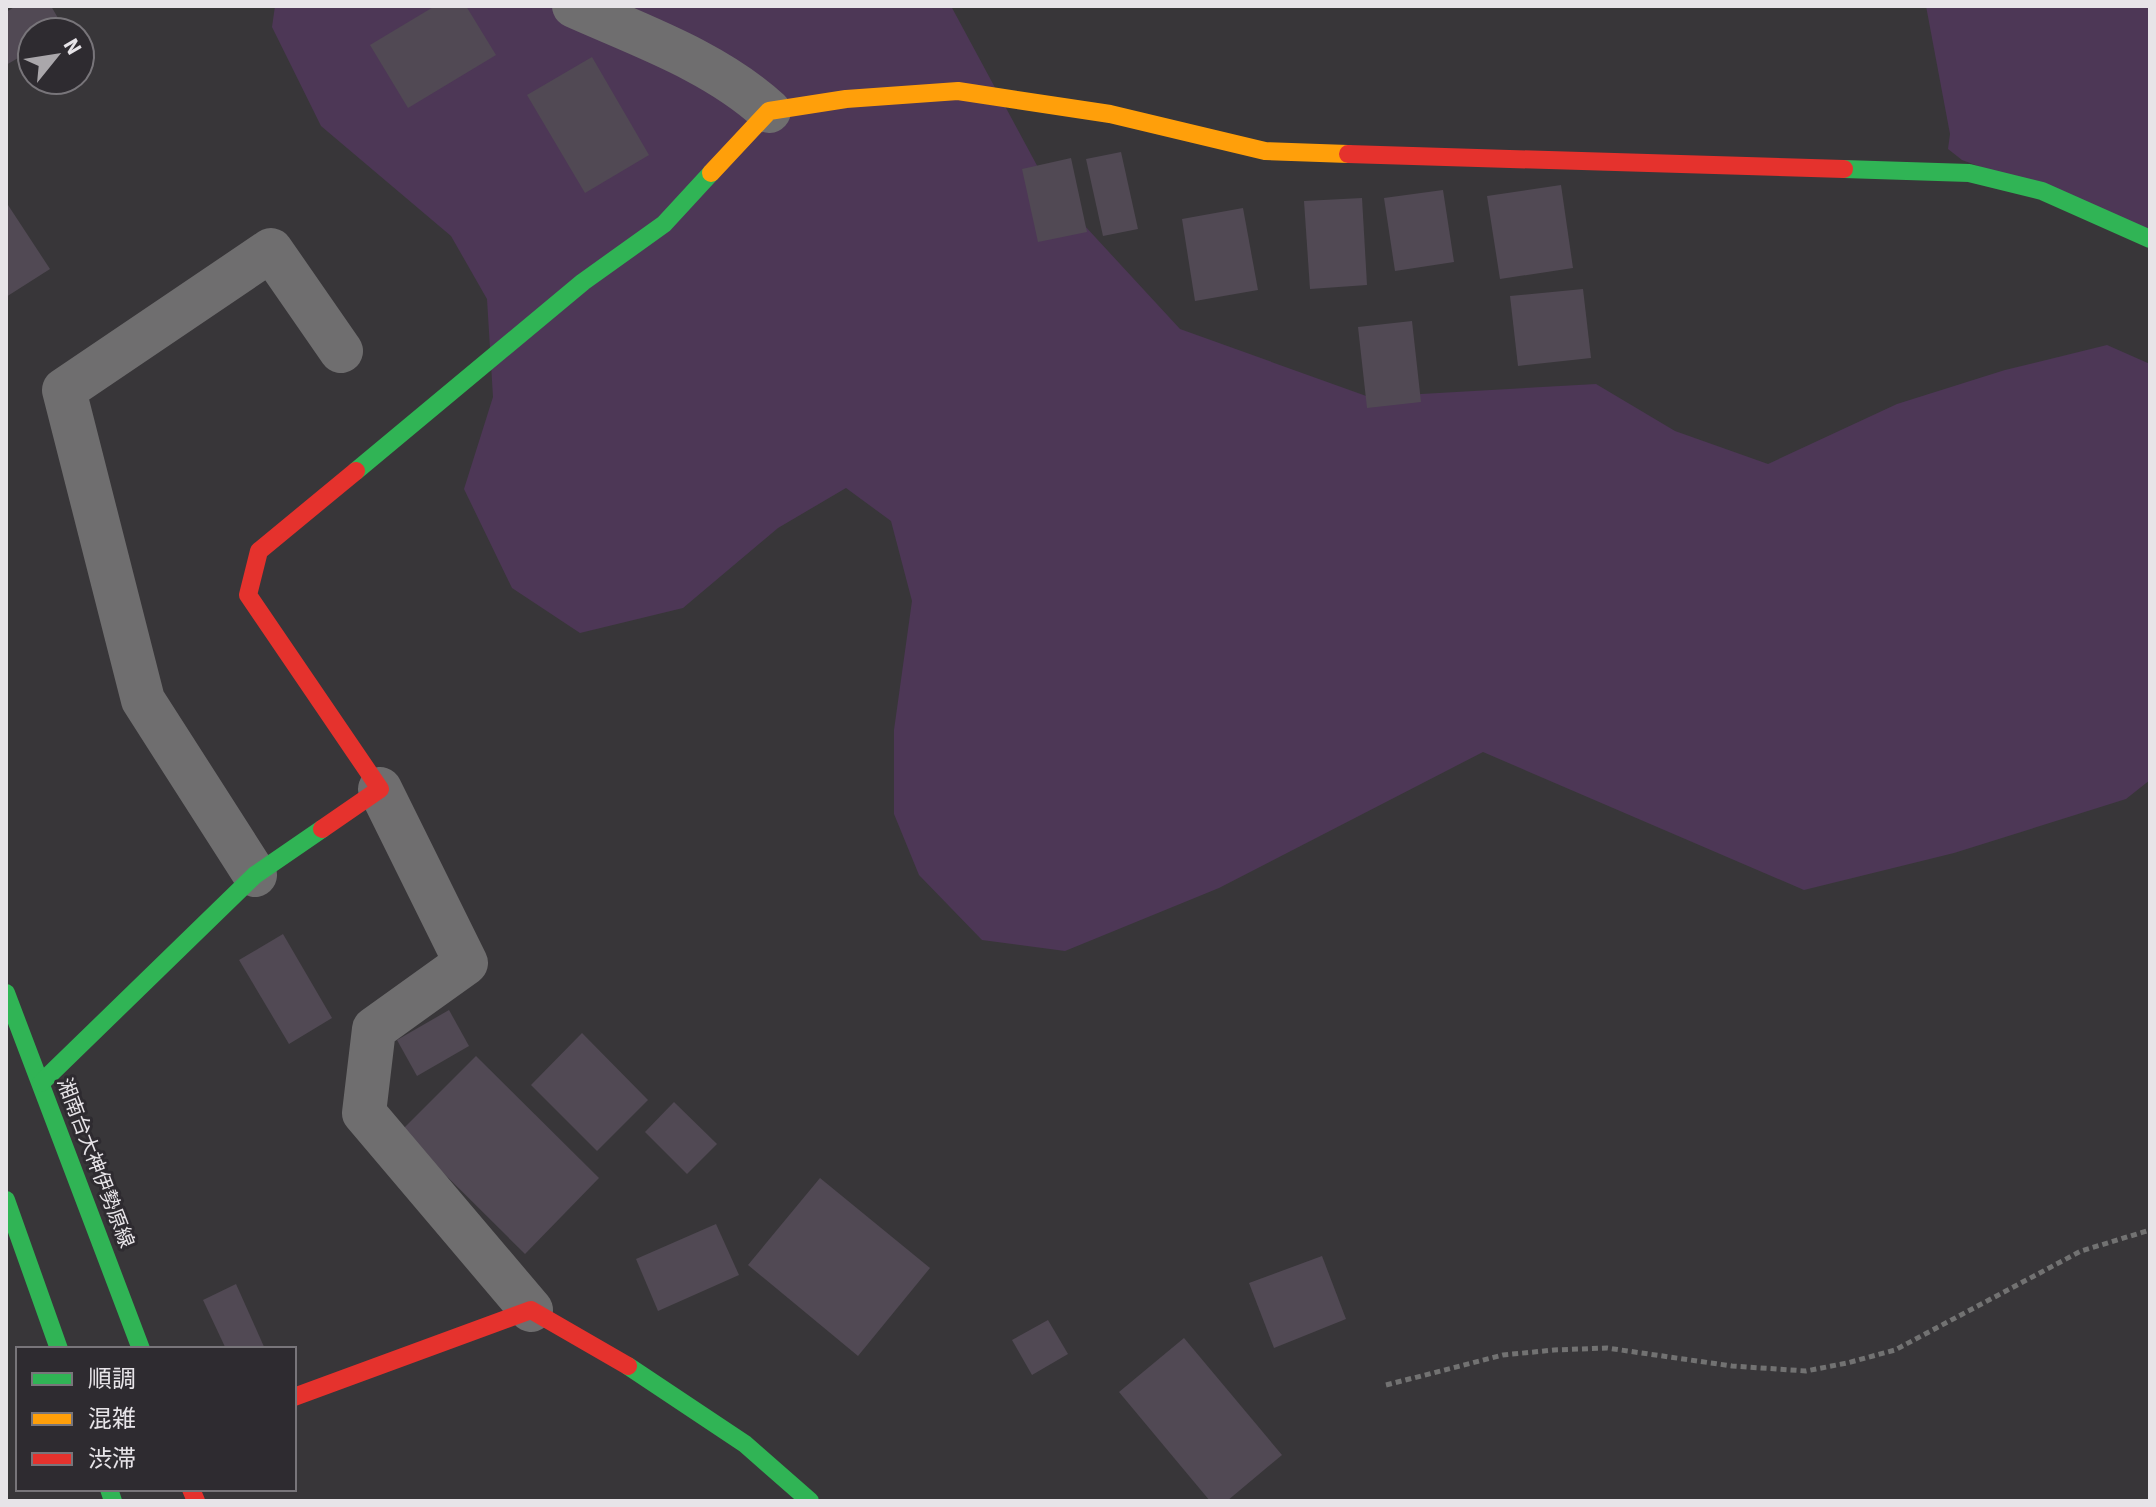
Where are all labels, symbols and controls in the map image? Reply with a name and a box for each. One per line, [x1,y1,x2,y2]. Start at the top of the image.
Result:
north arrow [16,16,96,96]
text: N [55,32,90,61]
street label: 湘南台大神伊勢原線 [50,1074,140,1252]
legend [16,1347,296,1491]
text: 順調 [88,1362,136,1397]
text: 混雑 [88,1402,136,1437]
text: 渋滞 [88,1442,136,1477]

